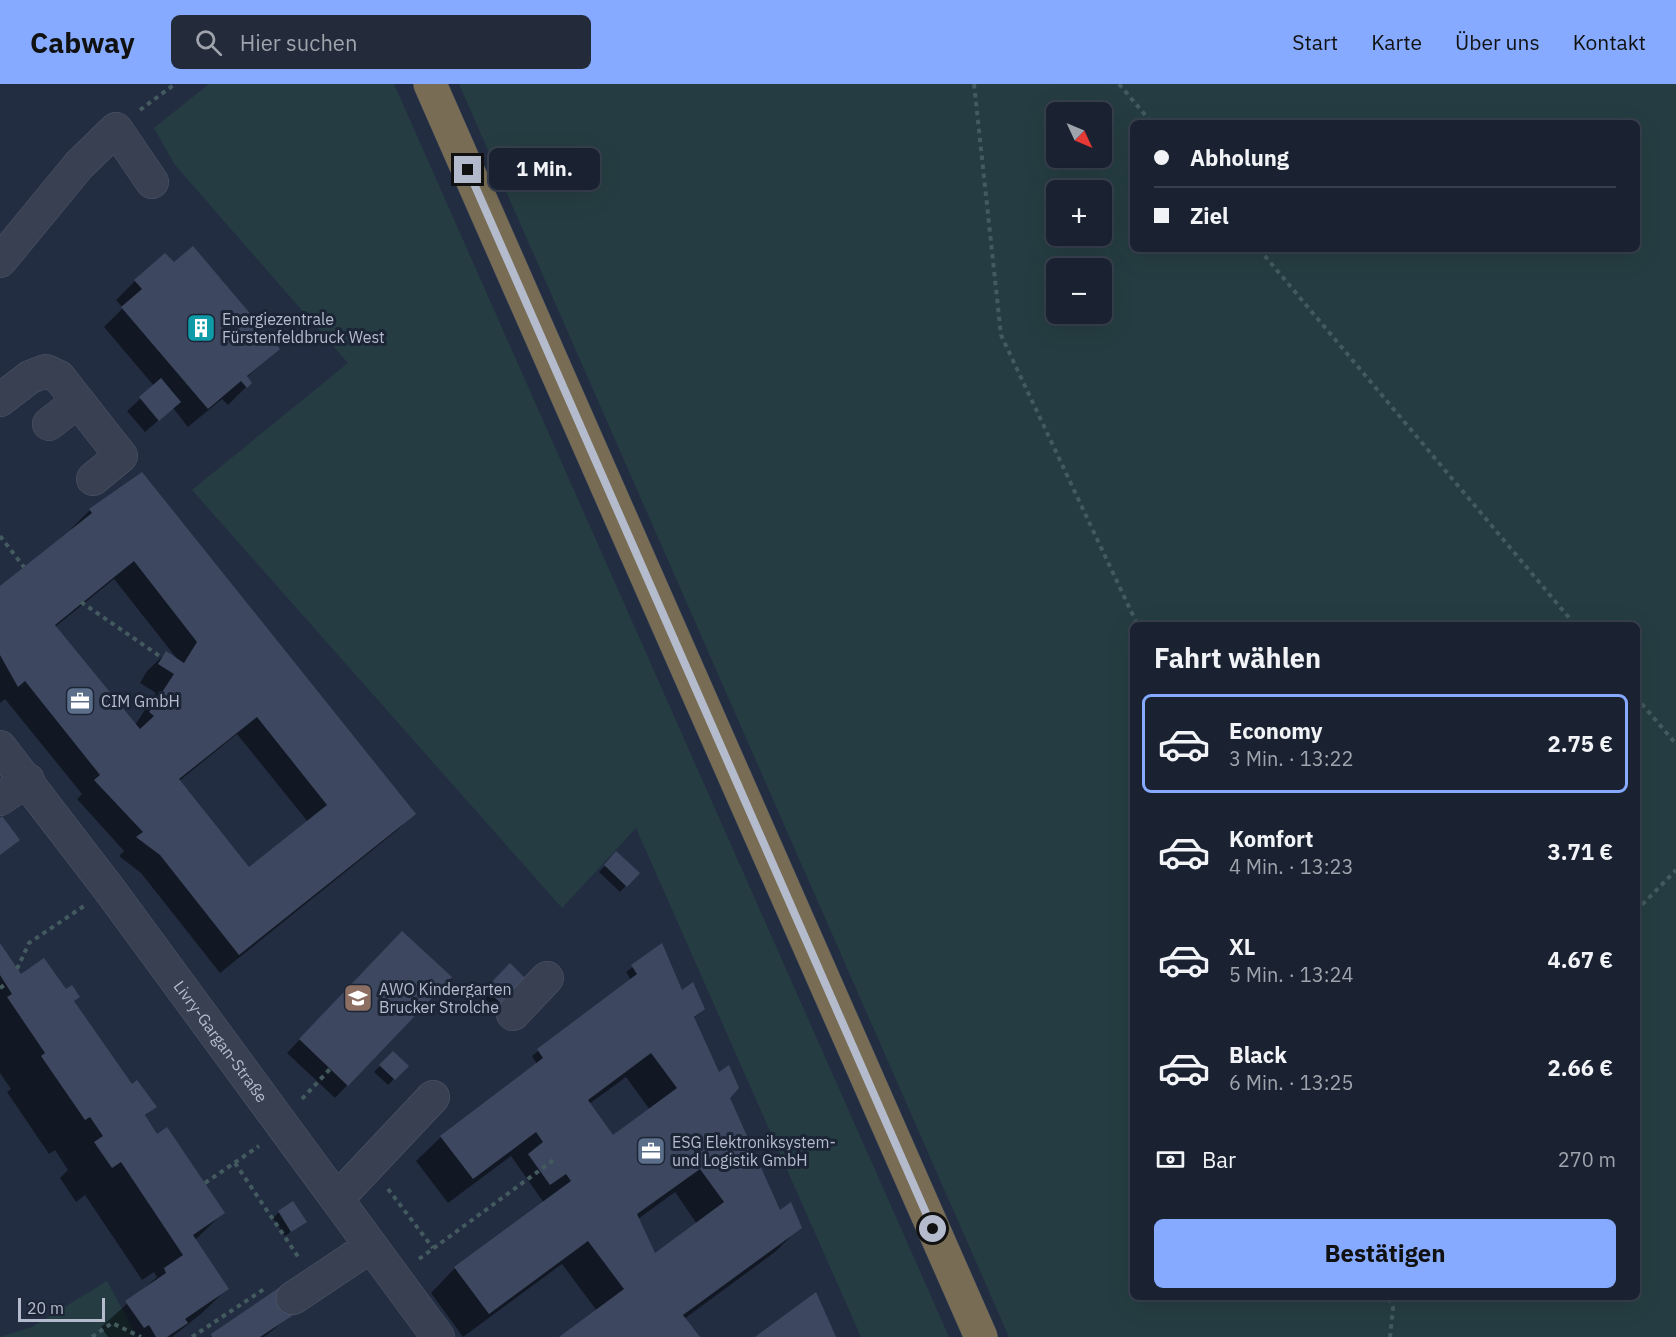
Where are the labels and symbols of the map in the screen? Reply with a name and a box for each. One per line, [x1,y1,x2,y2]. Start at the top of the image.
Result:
north arrow [1046,102,1112,168]
callout: 1 Min. [489,149,600,191]
route end [454,156,481,183]
place label: Energiezentrale Fürstenfeldbruck West [222,309,385,347]
building icon: Energiezentrale Fürstenfeldbruck West [185,312,217,344]
office icon: CIM GmbH [64,685,96,717]
place label: CIM GmbH [101,691,180,711]
street label: Livry-Gargan-Straße [170,977,272,1106]
place label: AWO Kindergarten Brucker Strolche [379,979,512,1017]
school or university icon: AWO Kindergarten Brucker Strolche [342,982,374,1014]
place label: ESG Elektroniksystem- und Logistik GmbH [672,1132,836,1170]
office icon: ESG Elektroniksystem- und Logistik GmbH [635,1135,667,1167]
route start [919,1215,946,1242]
scale bar [18,1295,105,1322]

